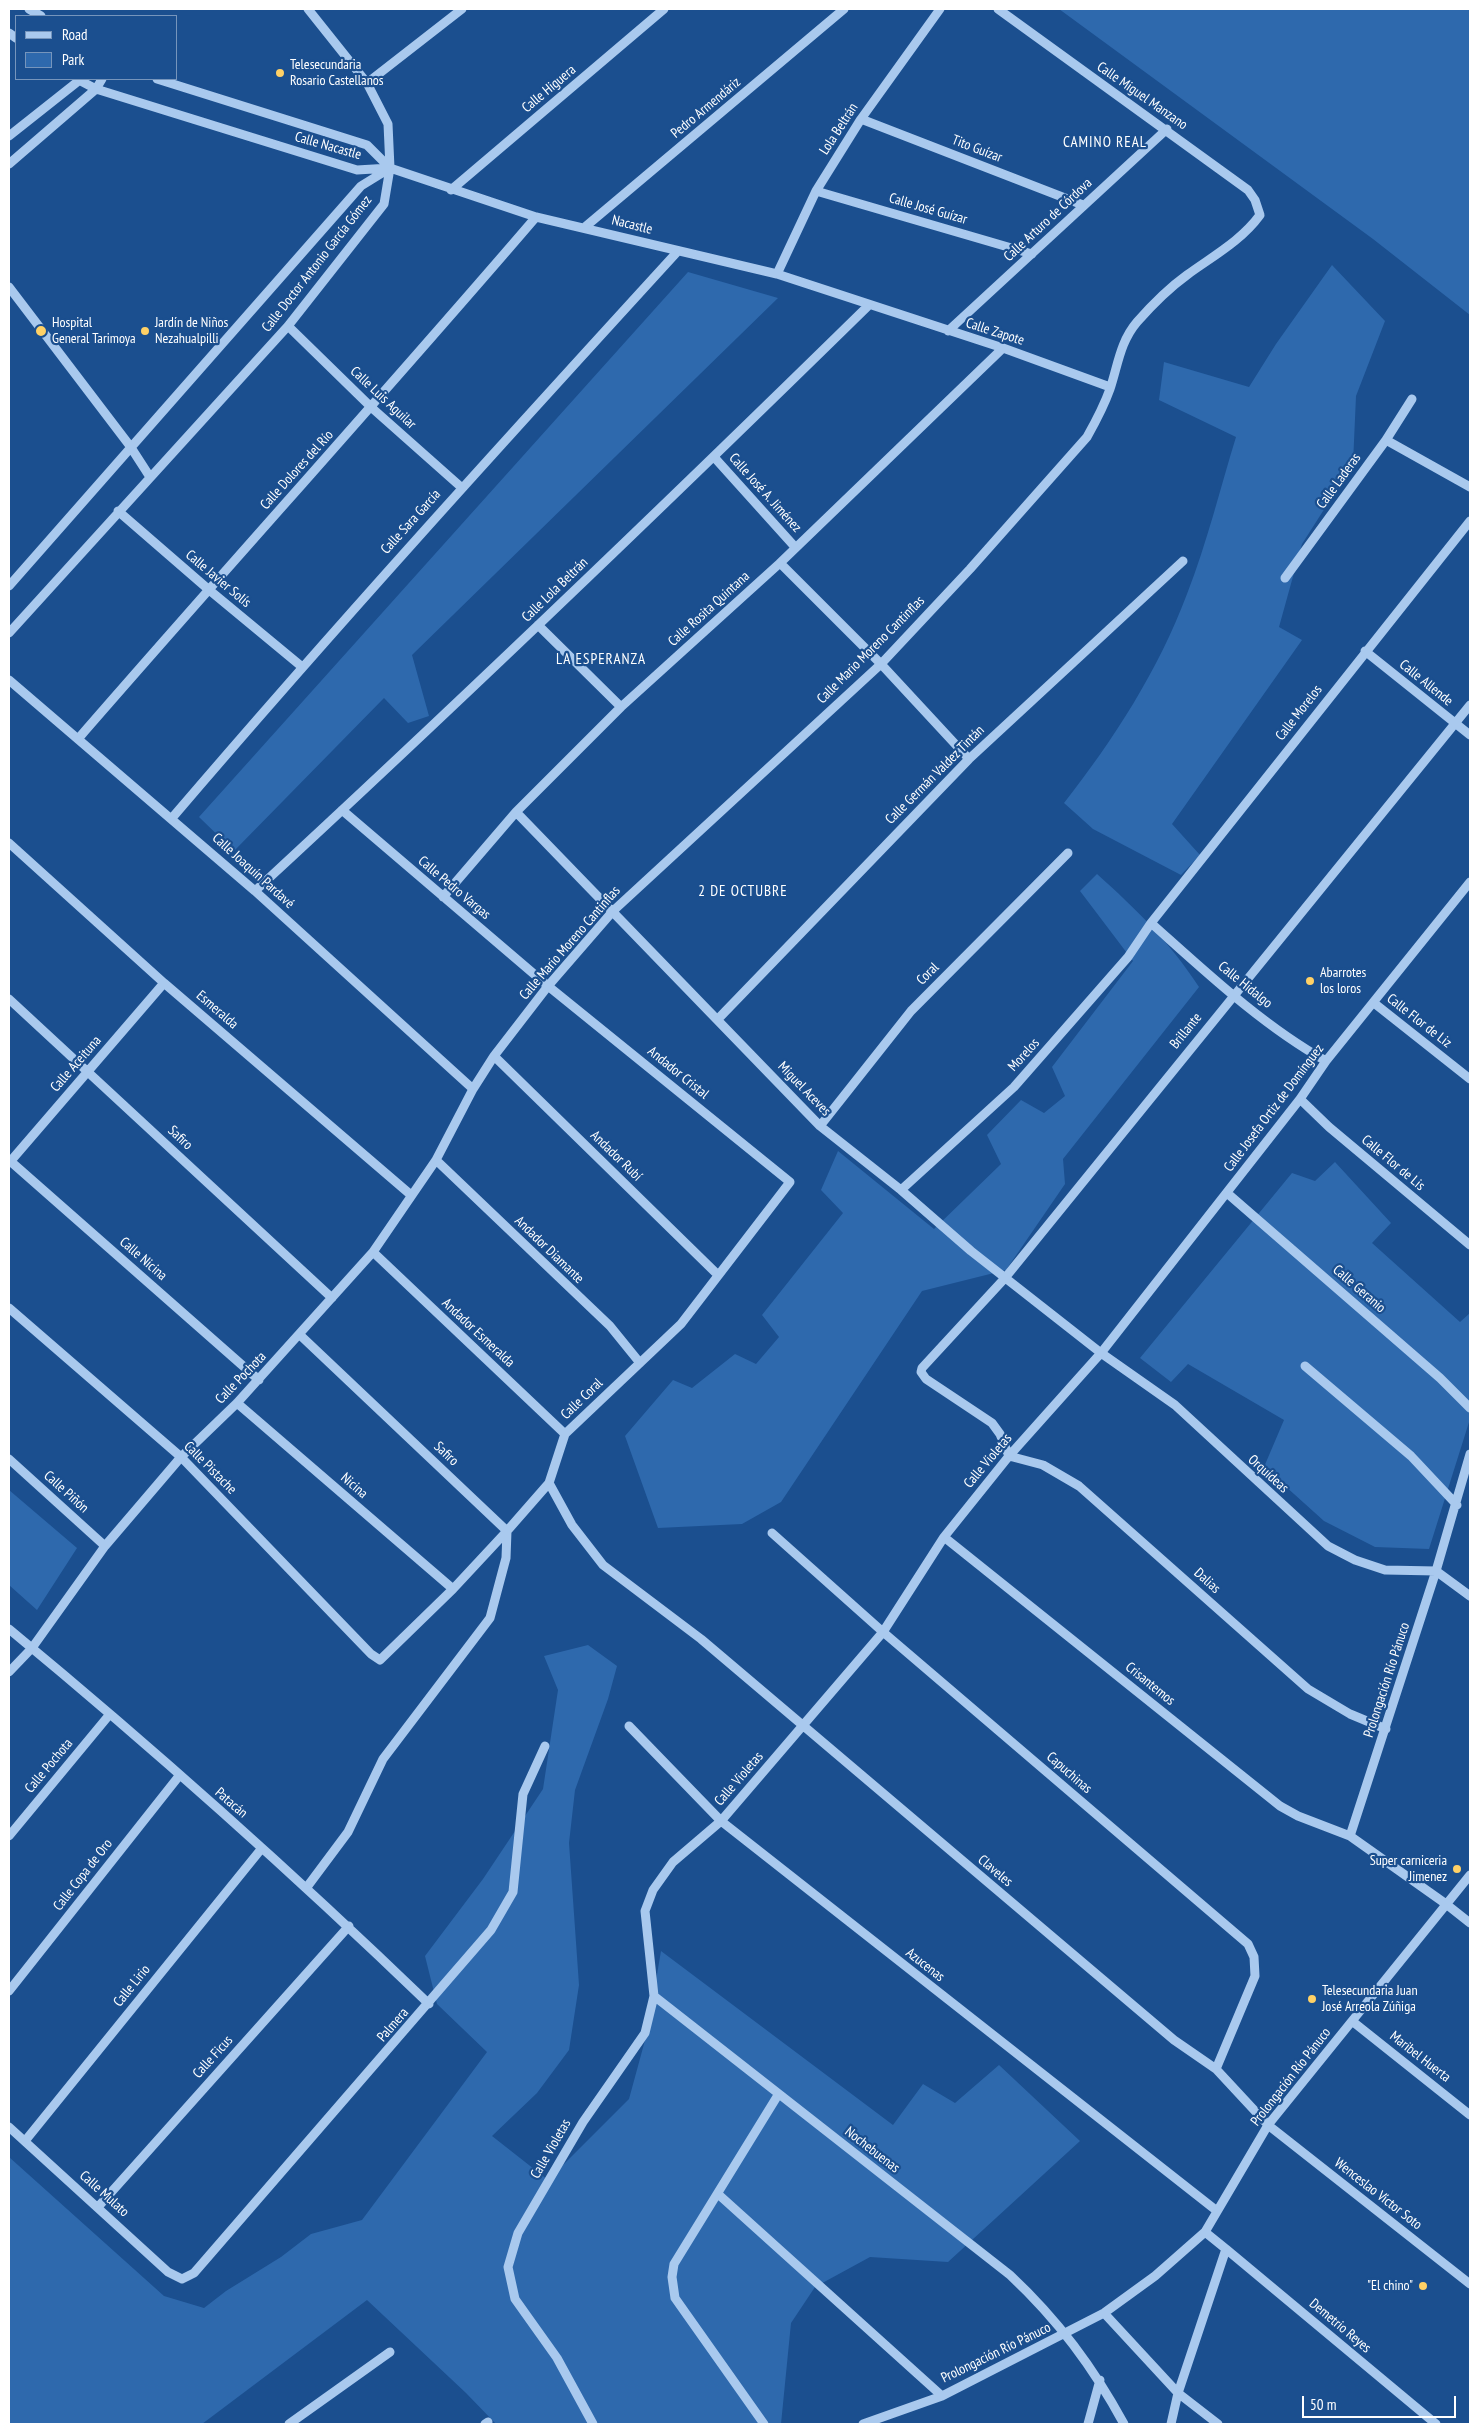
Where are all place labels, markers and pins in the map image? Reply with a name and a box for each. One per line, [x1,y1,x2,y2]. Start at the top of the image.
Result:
place label: Telesecundaria Rosario Castellanos [290,57,384,90]
marker: Telesecundaria Rosario Castellanos [274,67,286,79]
place label: Hospital General Tarimoya [52,315,136,348]
place label: Jardín de Niños Nezahualpilli [155,315,228,348]
marker: Hospital General Tarimoya [34,324,48,338]
marker: Jardín de Niños Nezahualpilli [139,325,151,337]
place label: Abarrotes los loros [1320,965,1366,998]
marker: Abarrotes los loros [1304,975,1316,987]
place label: Super carniceria Jimenez [1370,1853,1447,1885]
marker: Super carniceria Jimenez [1451,1863,1463,1875]
place label: Telesecundaria Juan José Arreola Zúñiga [1322,1983,1418,2015]
marker: Telesecundaria Juan José Arreola Zúñiga [1306,1993,1318,2005]
place label: "El chino" [1367,2278,1413,2294]
marker: "El chino" [1417,2280,1429,2292]

